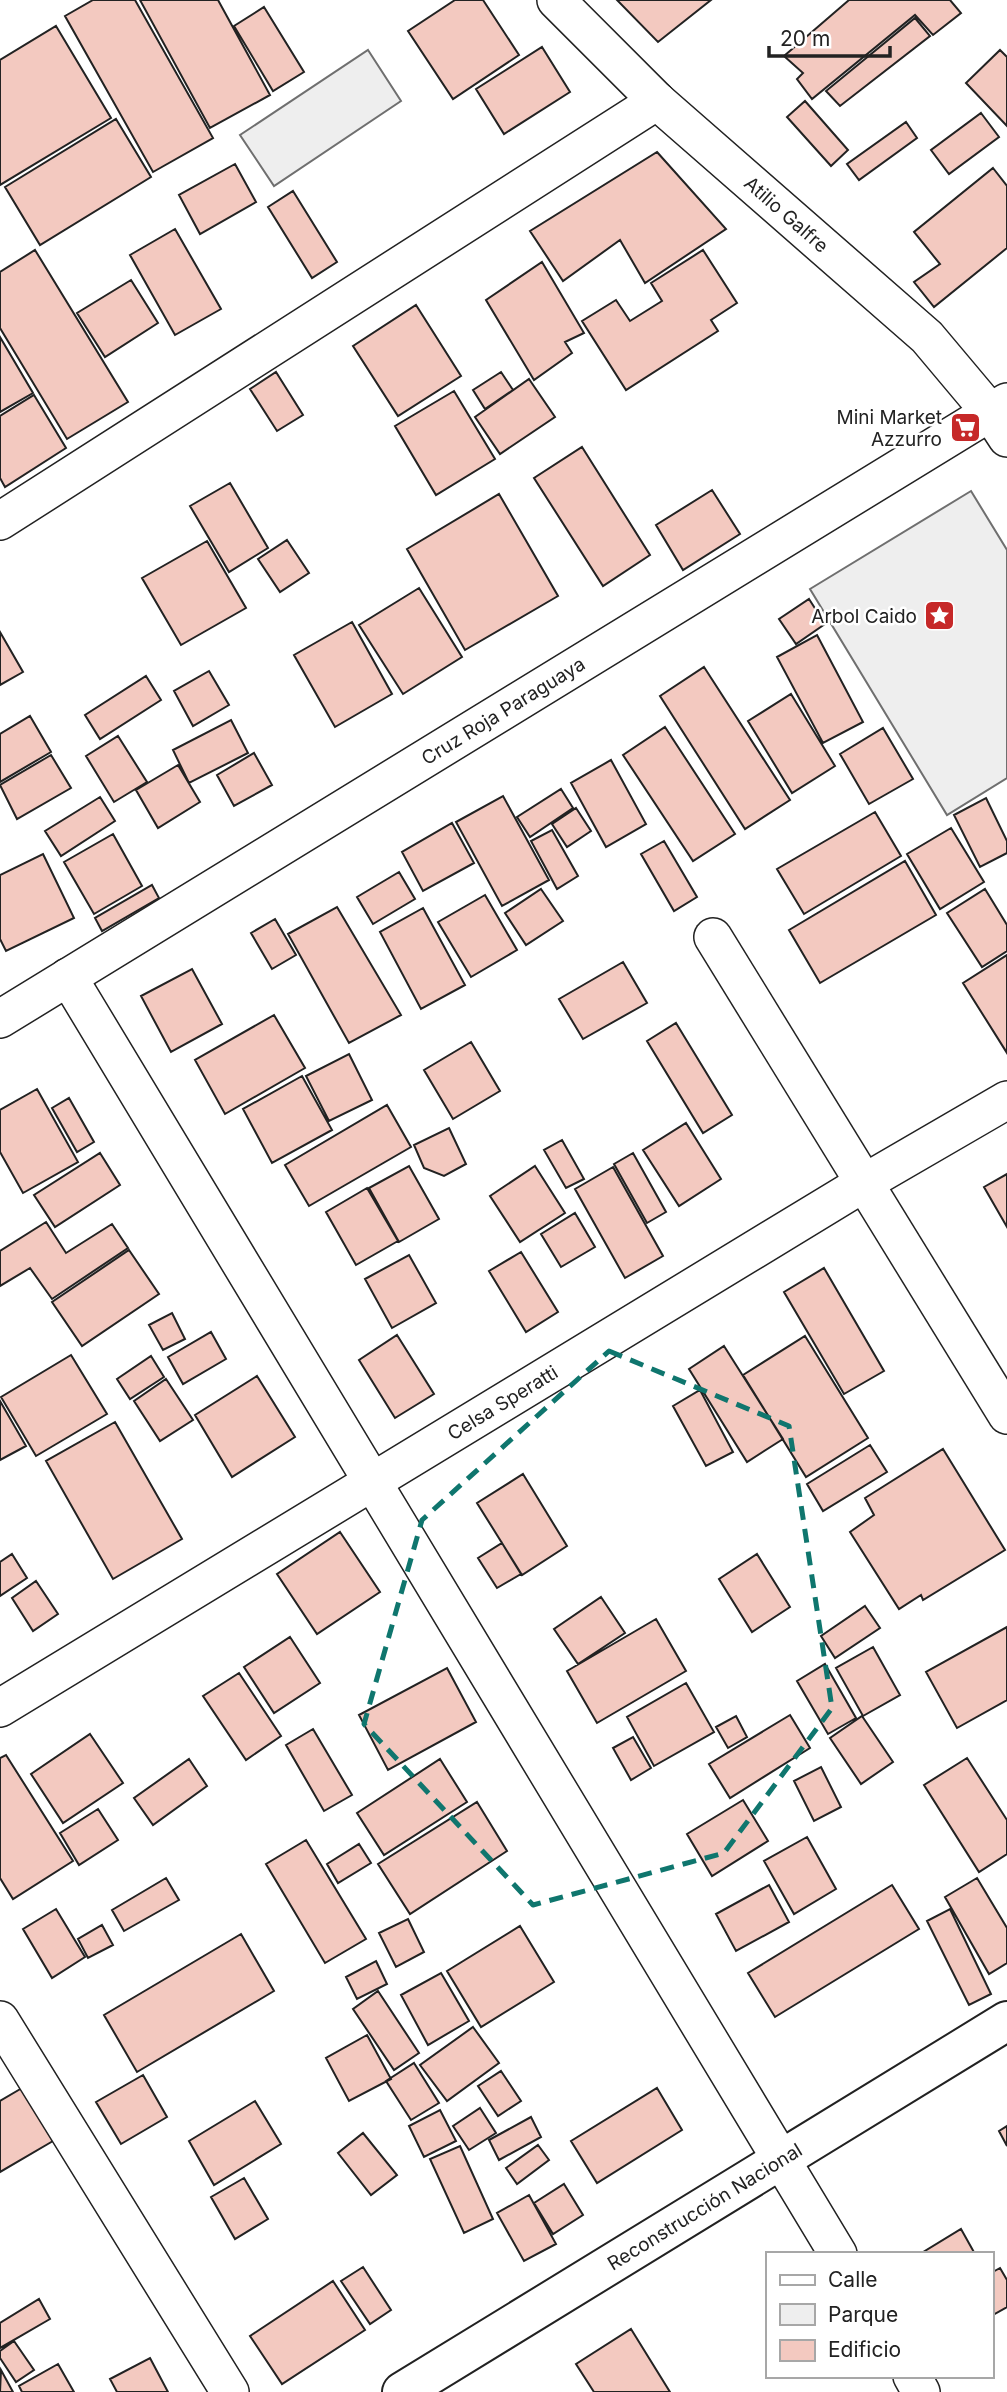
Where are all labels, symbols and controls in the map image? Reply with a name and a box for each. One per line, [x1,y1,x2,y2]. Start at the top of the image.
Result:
scale bar [769,14,890,58]
text: 20 m [780,26,830,51]
street label: Atilio Galfre [740,172,833,258]
place label: Mini Market Azzurro [836,406,942,451]
supermarket icon: Mini Market Azzurro [948,411,982,445]
place icon: Arbol Caido [923,599,957,633]
place label: Arbol Caido [811,605,917,628]
street label: Cruz Roja Paraguaya [417,652,589,770]
street label: Celsa Speratti [443,1361,562,1445]
street label: Reconstrucción Nacional [603,2139,806,2275]
legend [766,2252,993,2378]
text: Calle [828,2267,878,2292]
text: Parque [828,2302,898,2327]
text: Edificio [828,2337,901,2362]

